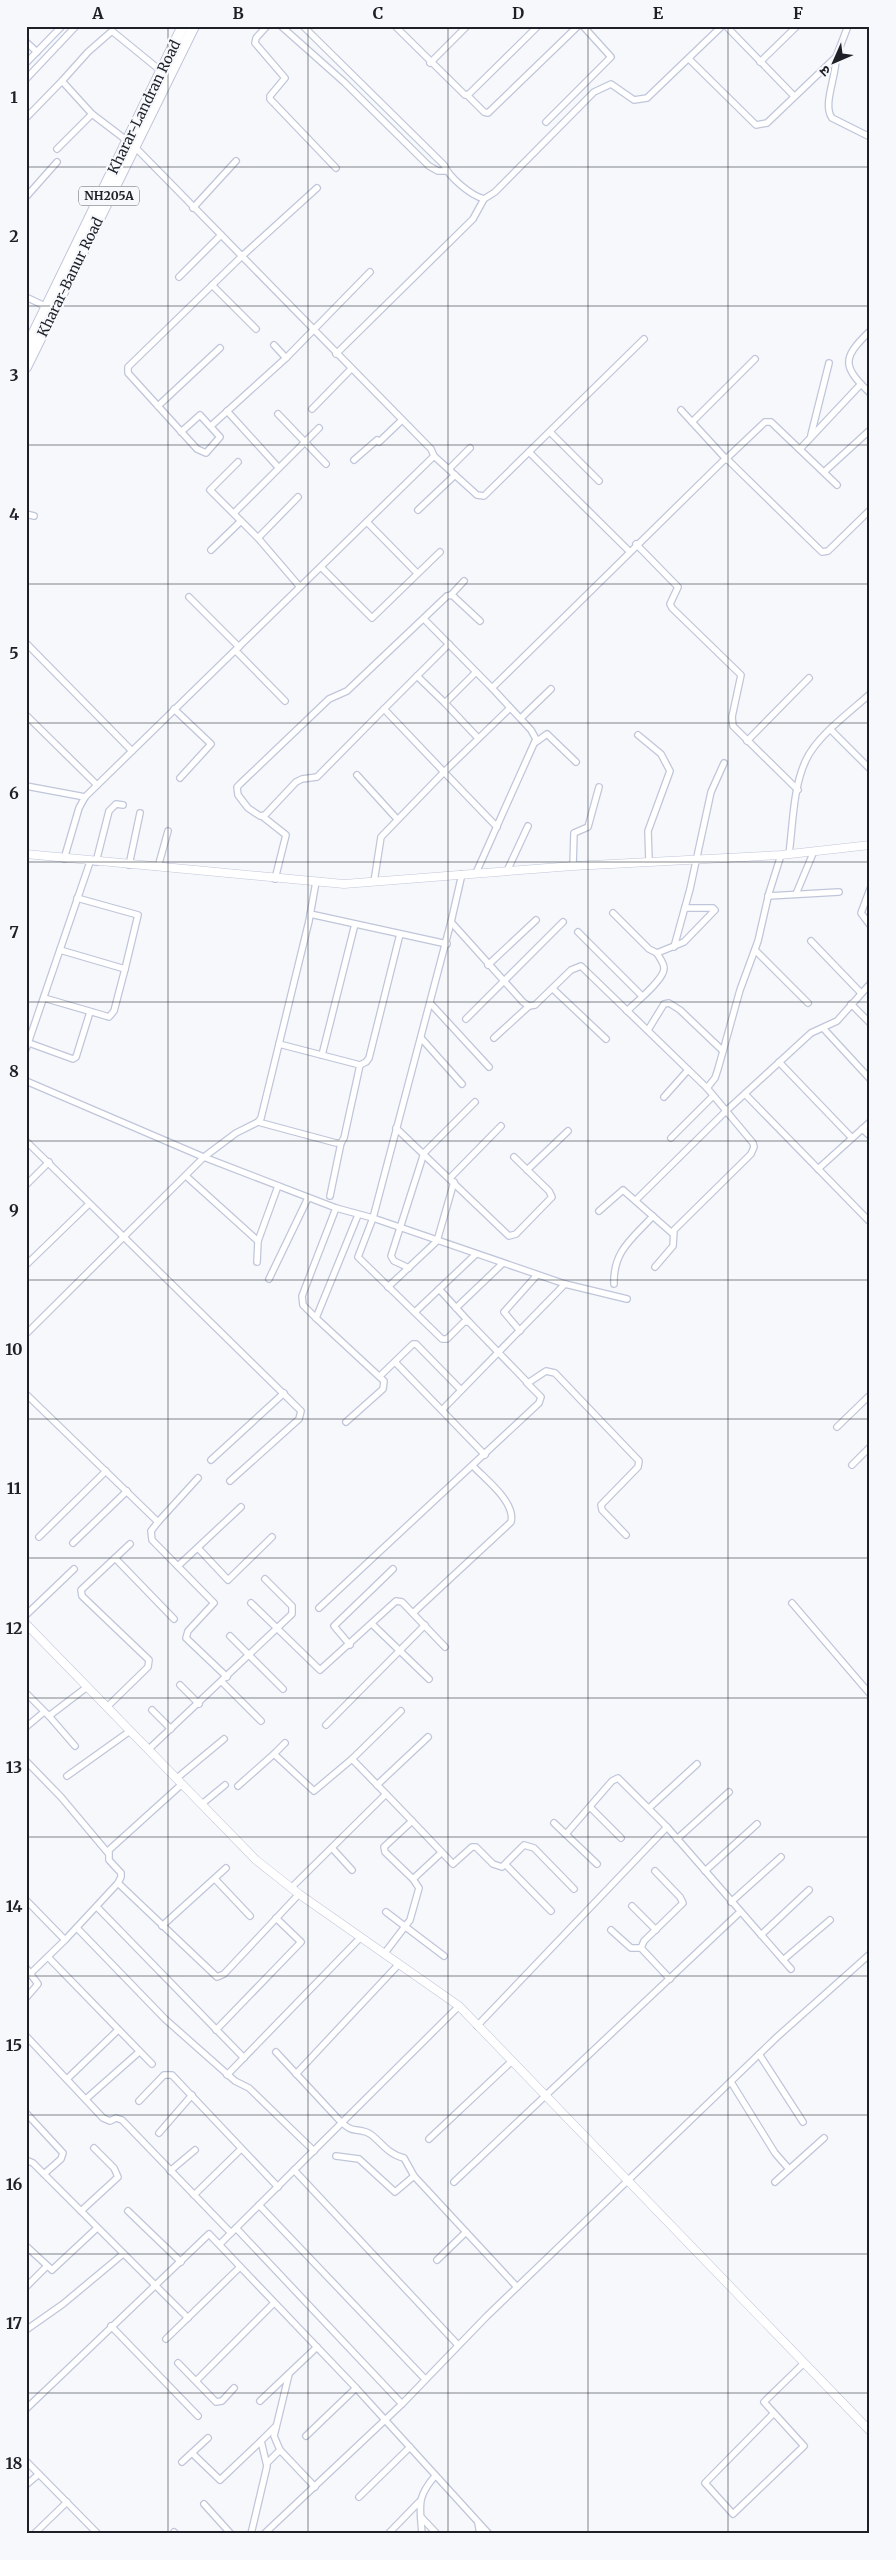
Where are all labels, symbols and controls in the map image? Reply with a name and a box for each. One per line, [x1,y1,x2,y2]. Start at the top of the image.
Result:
text: A [91,3,104,23]
text: B [232,3,244,23]
text: C [373,3,383,23]
text: D [512,3,524,23]
text: E [653,3,664,23]
text: F [793,3,803,23]
street label: Kharar-Landran Road [104,36,185,177]
north arrow [808,38,858,88]
text: उ [815,61,834,80]
text: 1 [10,87,18,107]
road number: NH205A [79,187,139,206]
street label: Kharar-Banur Road [33,214,107,340]
text: 2 [9,226,19,246]
text: 3 [9,365,19,385]
text: 4 [9,504,19,524]
text: 5 [9,643,19,663]
text: 6 [9,783,19,803]
text: 7 [9,922,19,942]
text: 8 [9,1061,19,1081]
text: 9 [9,1200,19,1220]
text: 10 [5,1339,23,1359]
text: 11 [7,1478,22,1498]
text: 12 [6,1618,22,1638]
text: 13 [6,1757,22,1777]
text: 14 [6,1896,22,1916]
text: 15 [6,2035,22,2055]
text: 16 [6,2174,22,2194]
text: 17 [6,2313,22,2333]
text: 18 [6,2453,22,2473]

